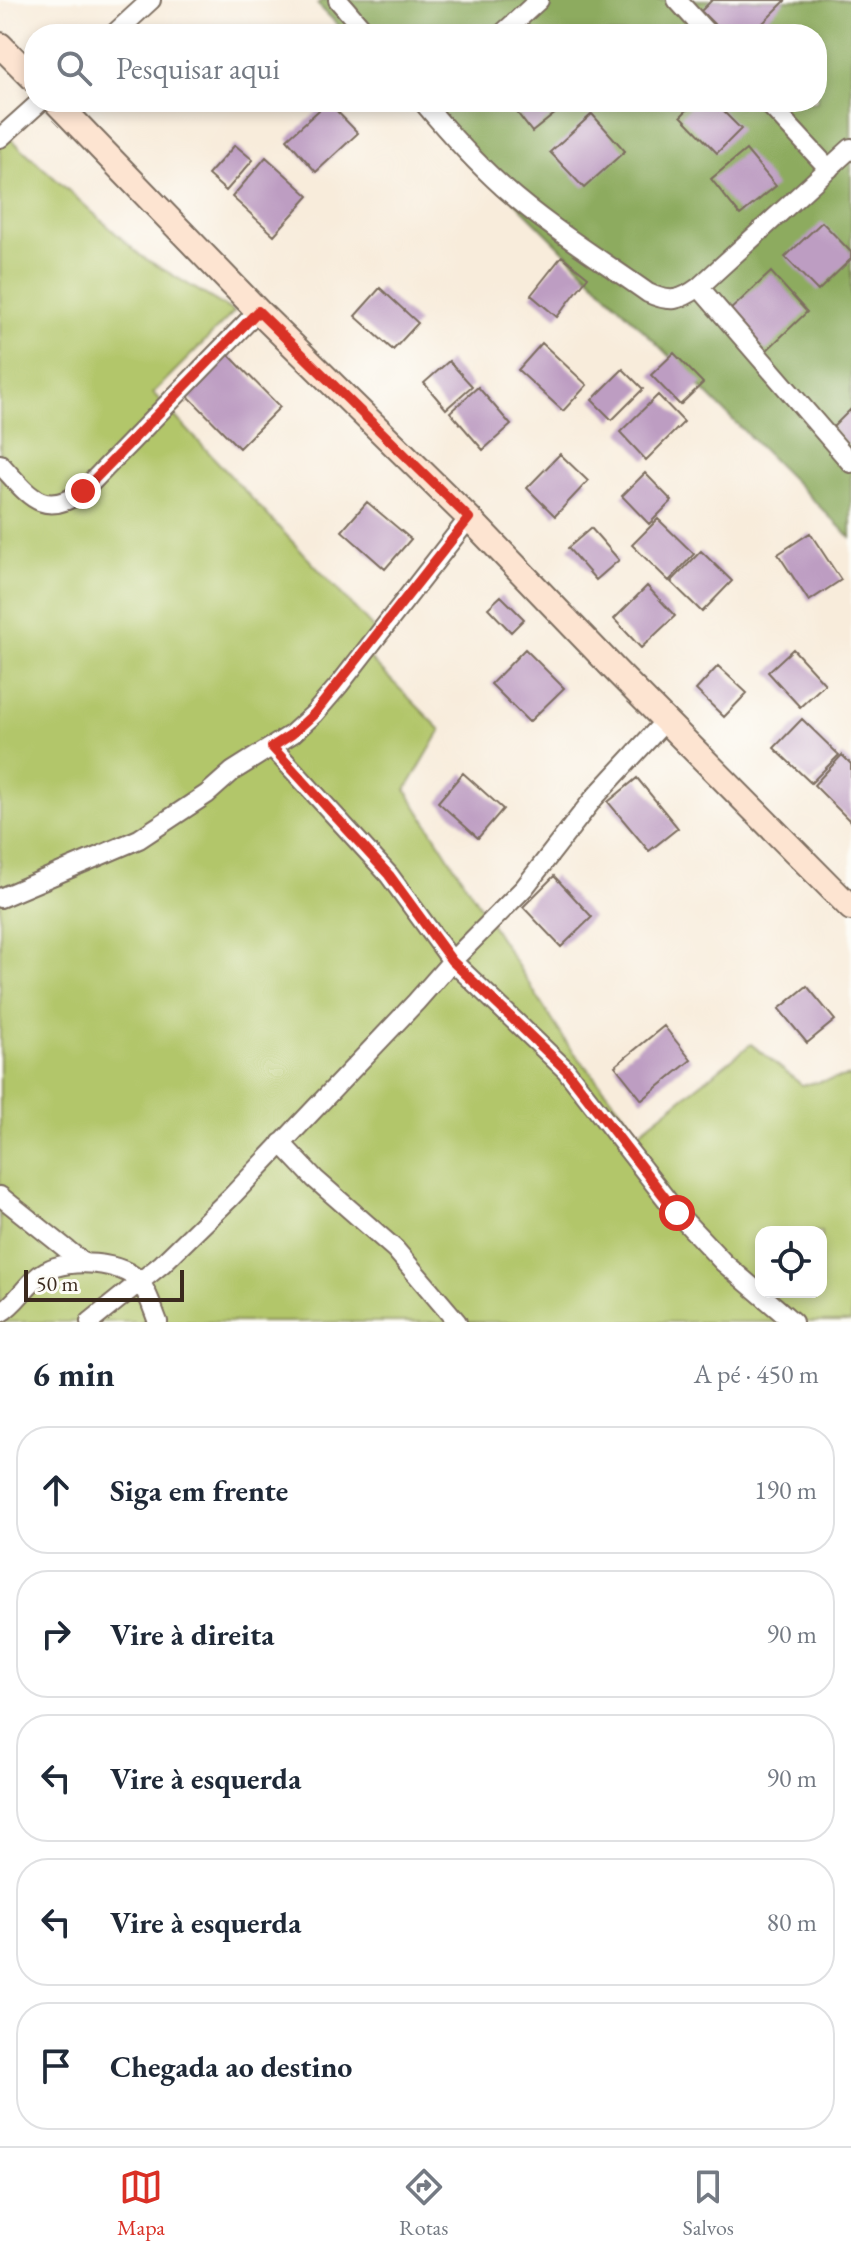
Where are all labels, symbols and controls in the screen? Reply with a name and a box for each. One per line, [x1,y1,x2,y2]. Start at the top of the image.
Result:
search box [24,24,827,112]
icon: search [52,46,96,90]
text: Pesquisar aqui [116,49,280,88]
route end [65,473,101,509]
route start [659,1195,695,1231]
map controls [755,1226,827,1298]
button: locate [755,1226,827,1298]
scale bar [24,1266,184,1302]
text: 50 m [36,1269,79,1298]
text: 6 min [32,1352,115,1396]
text: A pé · 450 m [694,1357,819,1391]
icon: ahead [34,1468,78,1512]
text: Siga em frente [110,1471,288,1510]
text: 190 m [754,1473,817,1507]
icon: right [34,1612,78,1656]
text: Vire à direita [110,1615,274,1654]
text: 90 m [767,1617,817,1651]
icon: left [34,1756,78,1800]
text: Vire à esquerda [110,1759,301,1798]
text: 90 m [767,1761,817,1795]
icon: left [34,1900,78,1944]
text: Vire à esquerda [110,1903,301,1942]
text: 80 m [767,1905,817,1939]
icon: arrive [34,2044,78,2088]
text: Chegada ao destino [110,2047,352,2086]
tab: Mapa [117,2165,165,2242]
tab: Rotas [399,2165,448,2242]
tab: Salvos [683,2165,734,2242]

